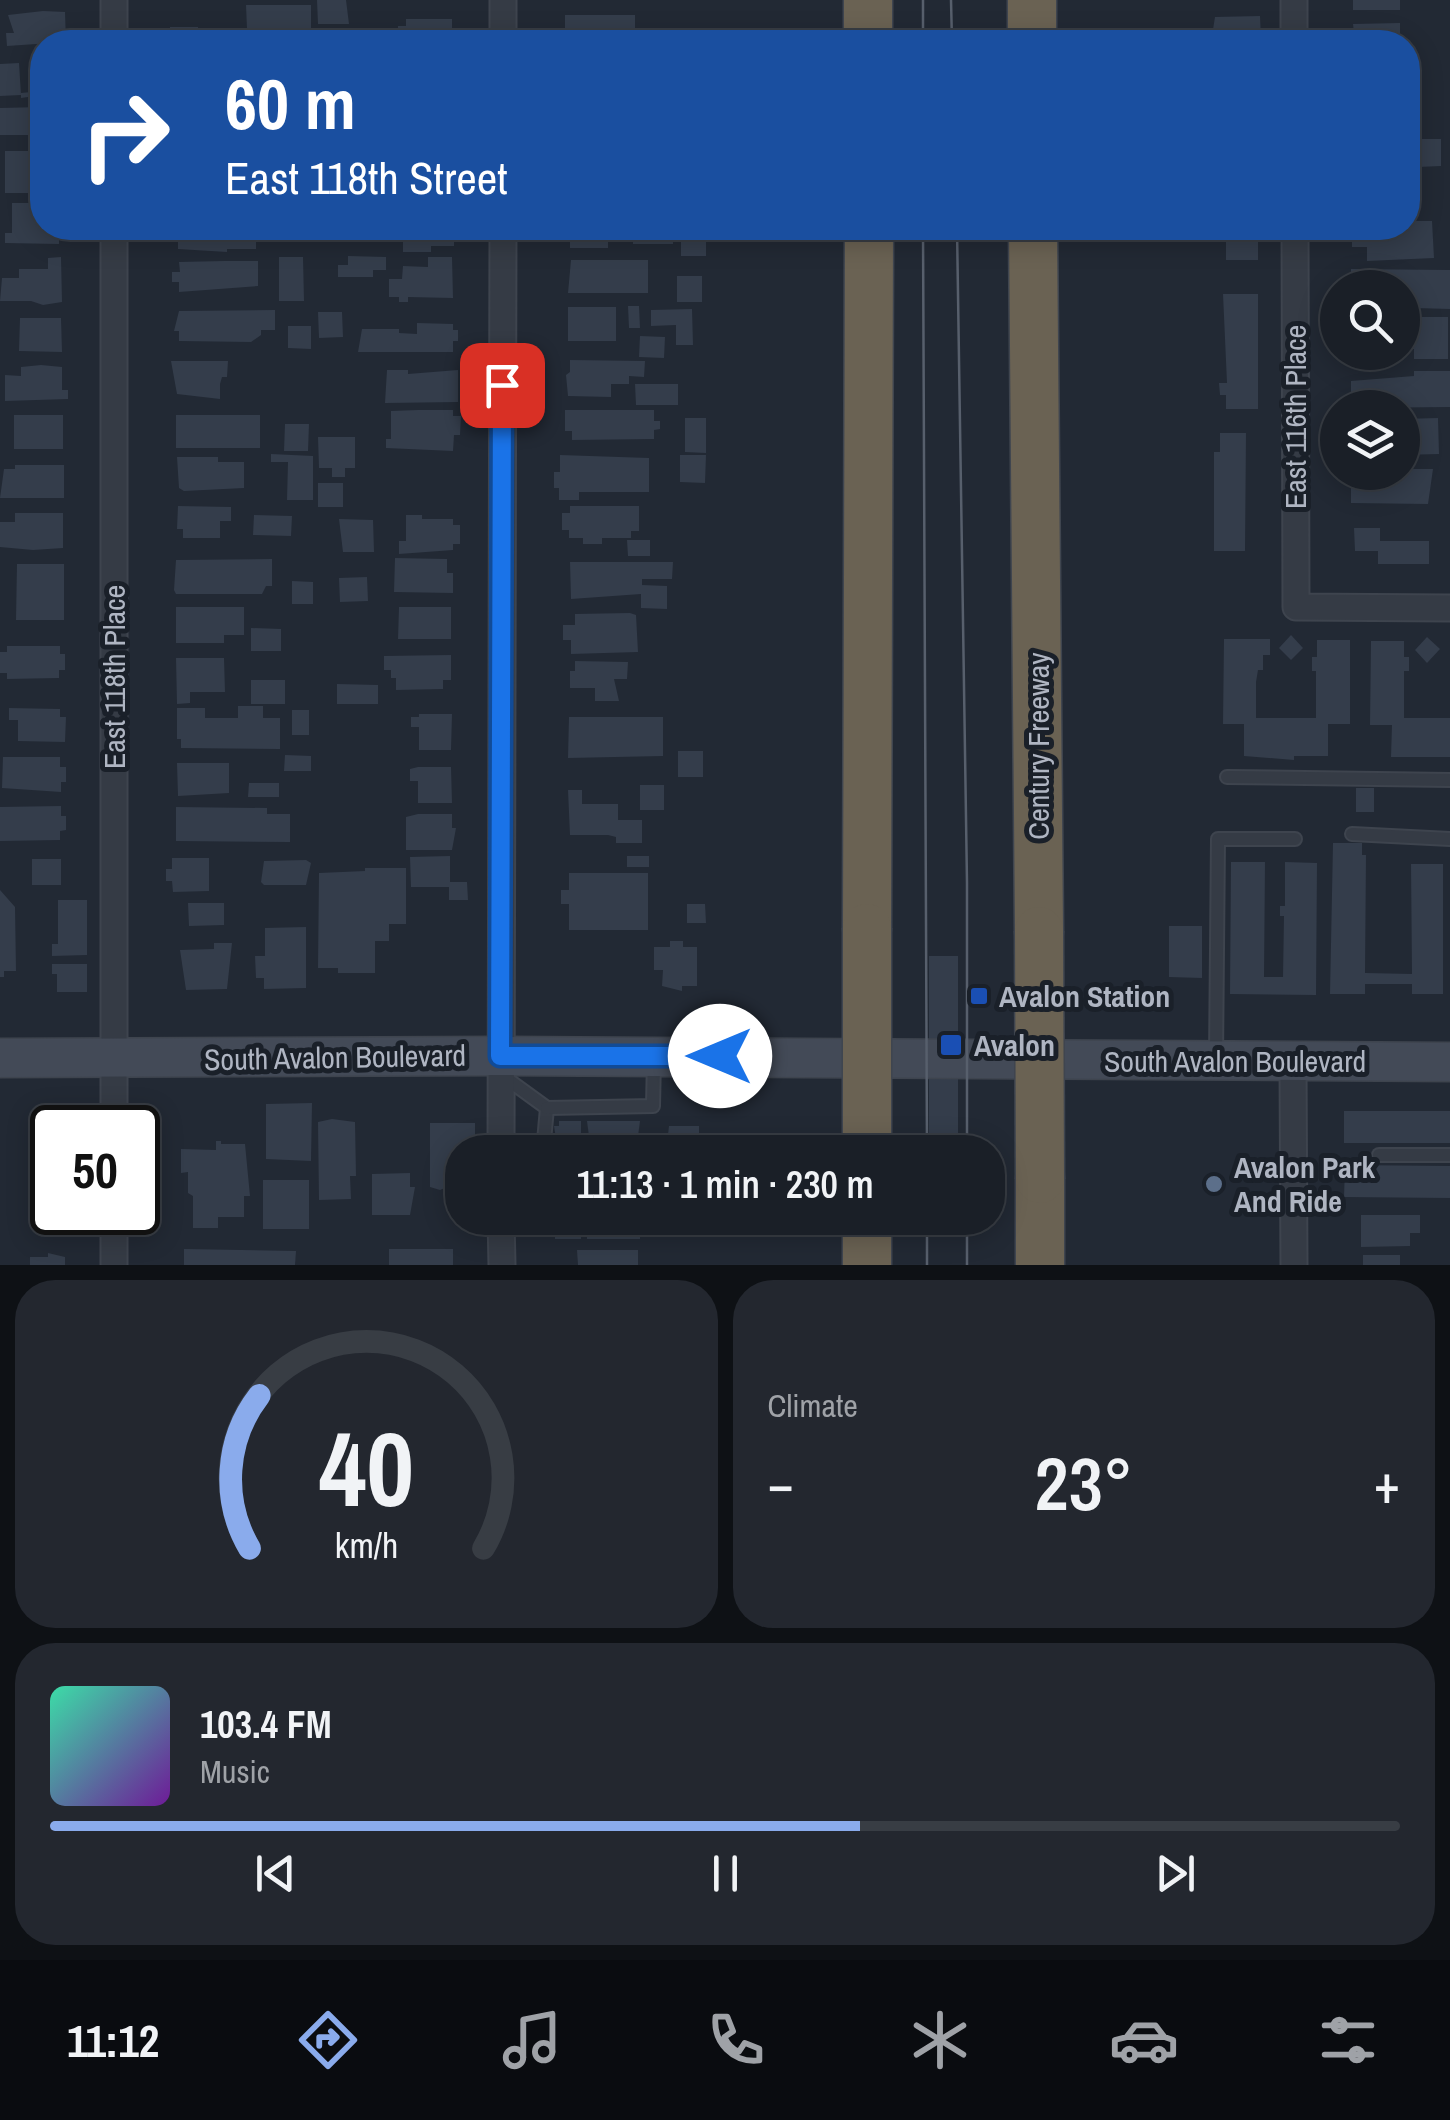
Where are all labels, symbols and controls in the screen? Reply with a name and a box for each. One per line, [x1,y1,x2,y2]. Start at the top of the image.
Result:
text: 60 m [225,57,356,151]
icon: right [60,70,190,200]
text: East 118th Street [225,147,507,208]
map controls [1320,270,1420,490]
button: search [1320,270,1420,370]
street label: East 116th Place [1275,325,1315,509]
pin [460,343,545,428]
icon: arrive [475,358,530,413]
button: layers [1320,390,1420,490]
street label: East 118th Place [94,585,134,769]
street label: Century Freeway [1018,652,1058,840]
place label: Avalon Station [999,976,1170,1016]
marker: Avalon Station [968,985,990,1007]
position arrow [668,1004,772,1108]
place label: Avalon [974,1025,1055,1065]
marker: Avalon [938,1032,964,1058]
street label: South Avalon Boulevard [204,1035,466,1079]
street label: South Avalon Boulevard [1104,1041,1366,1081]
speed limit sign: 50 [30,1105,160,1235]
place label: Avalon Park And Ride [1234,1147,1376,1221]
text: 11:13 · 1 min · 230 m [576,1159,874,1210]
marker: Avalon Park And Ride [1203,1173,1225,1195]
text: Climate [768,1384,858,1427]
text: 40 [319,1398,414,1538]
text: 23° [1035,1432,1133,1533]
text: − [768,1446,794,1520]
text: + [1374,1446,1400,1520]
text: km/h [334,1521,398,1569]
text: 103.4 FM [200,1699,332,1750]
text: Music [200,1750,270,1793]
icon: previous [248,1846,303,1901]
icon: pause [698,1846,753,1901]
icon: next [1148,1846,1203,1901]
icon: directions [293,2005,363,2075]
icon: music [497,2005,567,2075]
icon: phone [701,2005,771,2075]
icon: climate [905,2005,975,2075]
icon: car [1109,2005,1179,2075]
icon: filters [1313,2005,1383,2075]
text: 11:12 [67,2010,159,2071]

